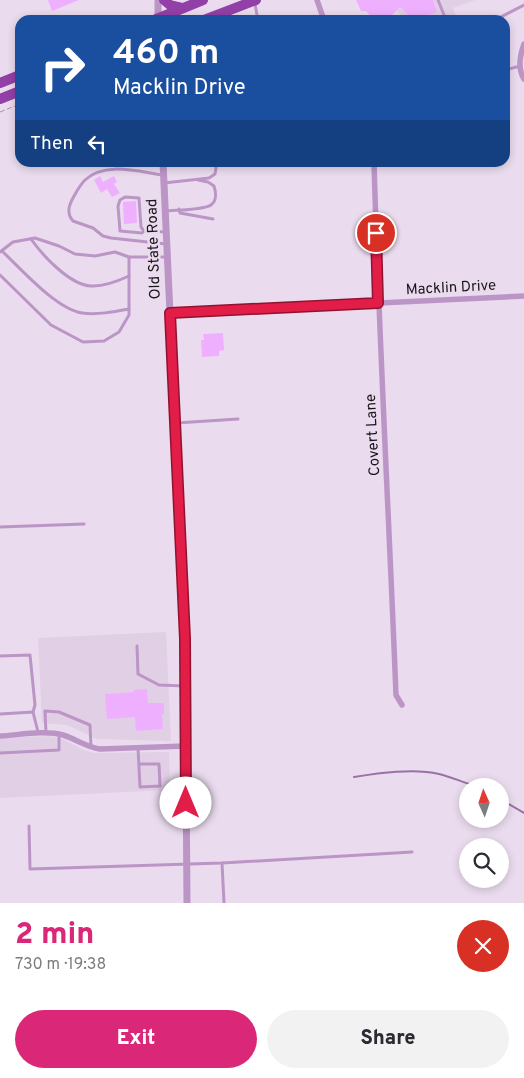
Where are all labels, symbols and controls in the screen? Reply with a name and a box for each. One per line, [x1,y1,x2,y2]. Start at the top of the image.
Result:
text: 460 m [113,32,219,76]
icon: right [30,35,95,100]
text: Macklin Drive [113,75,246,102]
icon: left [83,130,111,158]
text: Then [30,132,73,156]
street label: Old State Road [143,198,166,300]
pin [355,212,397,254]
icon: arrive [362,219,390,247]
street label: Macklin Drive [405,277,497,300]
street label: Covert Lane [362,393,385,477]
position arrow [159,776,211,828]
north arrow [459,778,509,828]
map controls [459,778,509,888]
button: search [459,838,509,888]
text: 2 min [15,917,94,954]
button: close [457,920,509,972]
text: 730 m · 19:38 [15,955,106,975]
button: Exit [15,1010,257,1068]
button: Share [267,1010,509,1068]

